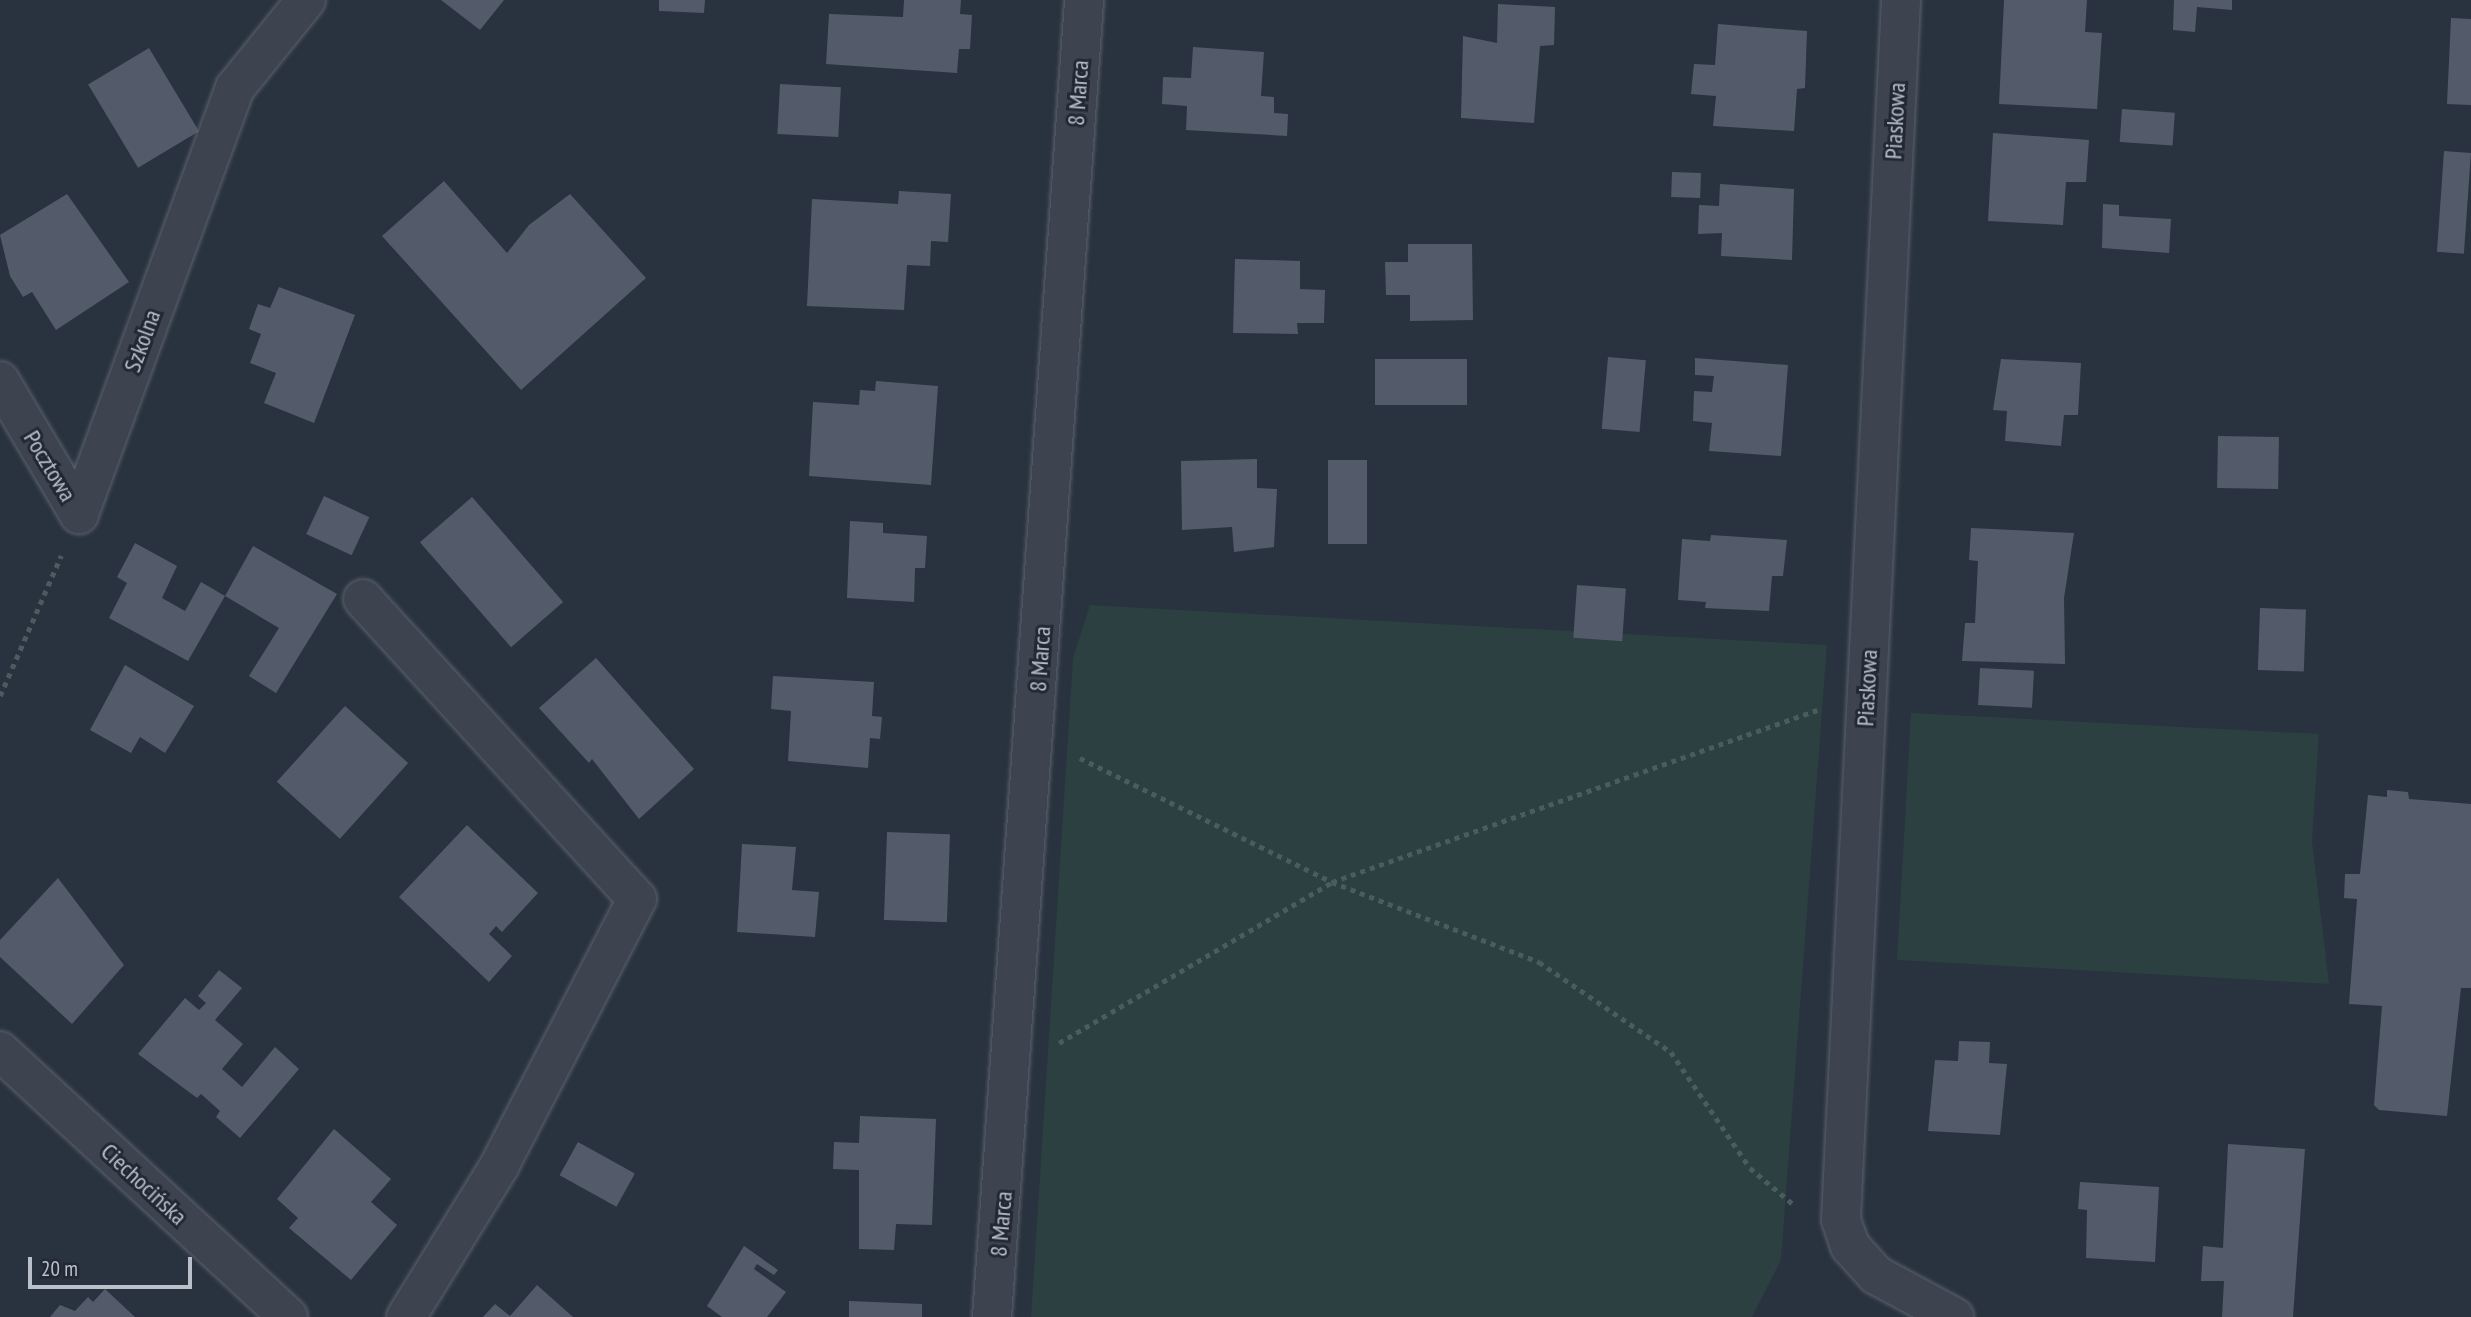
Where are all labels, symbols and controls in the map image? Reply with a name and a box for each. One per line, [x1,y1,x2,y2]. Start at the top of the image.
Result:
street label: 8 Marca [1061,59,1095,127]
street label: Piaskowa [1879,82,1911,160]
street label: Szkolna [118,306,166,376]
street label: Pocztowa [18,425,82,507]
street label: 8 Marca [1023,625,1057,693]
street label: Piaskowa [1851,649,1883,727]
street label: Ciechocińska [95,1137,193,1231]
street label: 8 Marca [984,1190,1018,1258]
scale bar [32,1244,196,1288]
text: 20 m [41,1255,78,1282]

